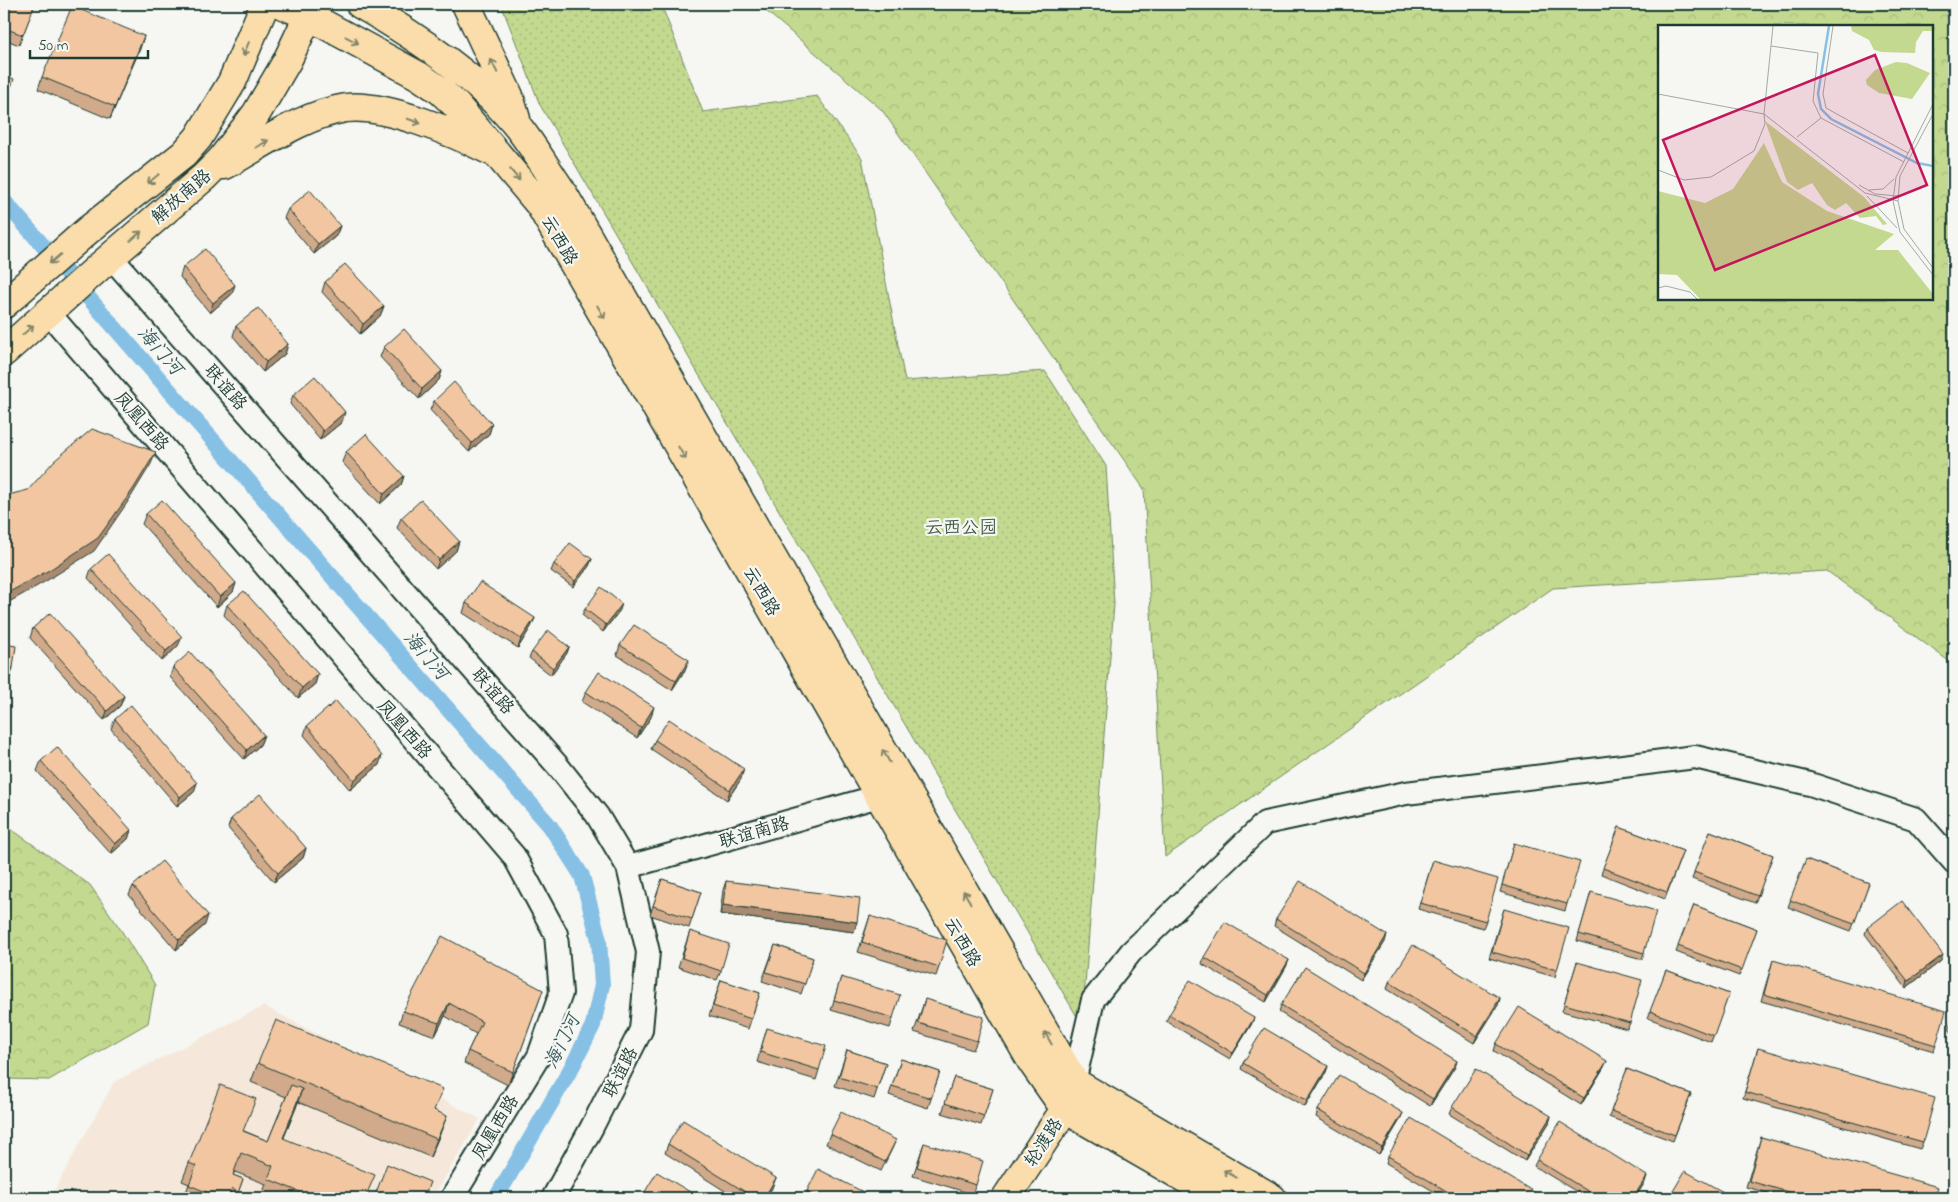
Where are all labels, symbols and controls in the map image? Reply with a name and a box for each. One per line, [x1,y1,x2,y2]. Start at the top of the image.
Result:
inset map [1658,25,1933,300]
scale bar [30,28,148,60]
text: 50 m [38,35,69,57]
one-way arrow [344,35,359,45]
one-way arrow [241,41,250,56]
one-way arrow [489,59,498,74]
one-way arrow [406,116,422,126]
one-way arrow [254,139,269,149]
street label: 解放南路 [147,164,218,231]
one-way arrow [509,168,520,181]
one-way arrow [147,173,160,184]
street label: 云西路 [534,211,583,271]
one-way arrow [129,230,142,242]
one-way arrow [49,253,62,265]
one-way arrow [597,305,607,319]
water label: 海门河 [130,321,190,384]
one-way arrow [22,324,35,336]
street label: 联谊路 [197,359,252,417]
street label: 凤凰西路 [107,387,174,458]
one-way arrow [678,445,688,460]
park label: 云西公园 [925,516,997,542]
street label: 云西路 [736,562,785,622]
water label: 海门河 [396,626,456,689]
street label: 联谊路 [464,663,519,721]
street label: 凤凰西路 [370,695,437,766]
one-way arrow [881,749,890,764]
street label: 联谊南路 [716,812,793,856]
one-way arrow [962,889,972,904]
street label: 云西路 [937,913,986,973]
water label: 海门河 [539,1008,589,1074]
one-way arrow [1043,1031,1053,1045]
street label: 联谊路 [598,1043,646,1103]
street label: 凤凰西路 [467,1090,526,1166]
street label: 轮渡路 [1019,1113,1070,1173]
one-way arrow [1224,1168,1238,1178]

